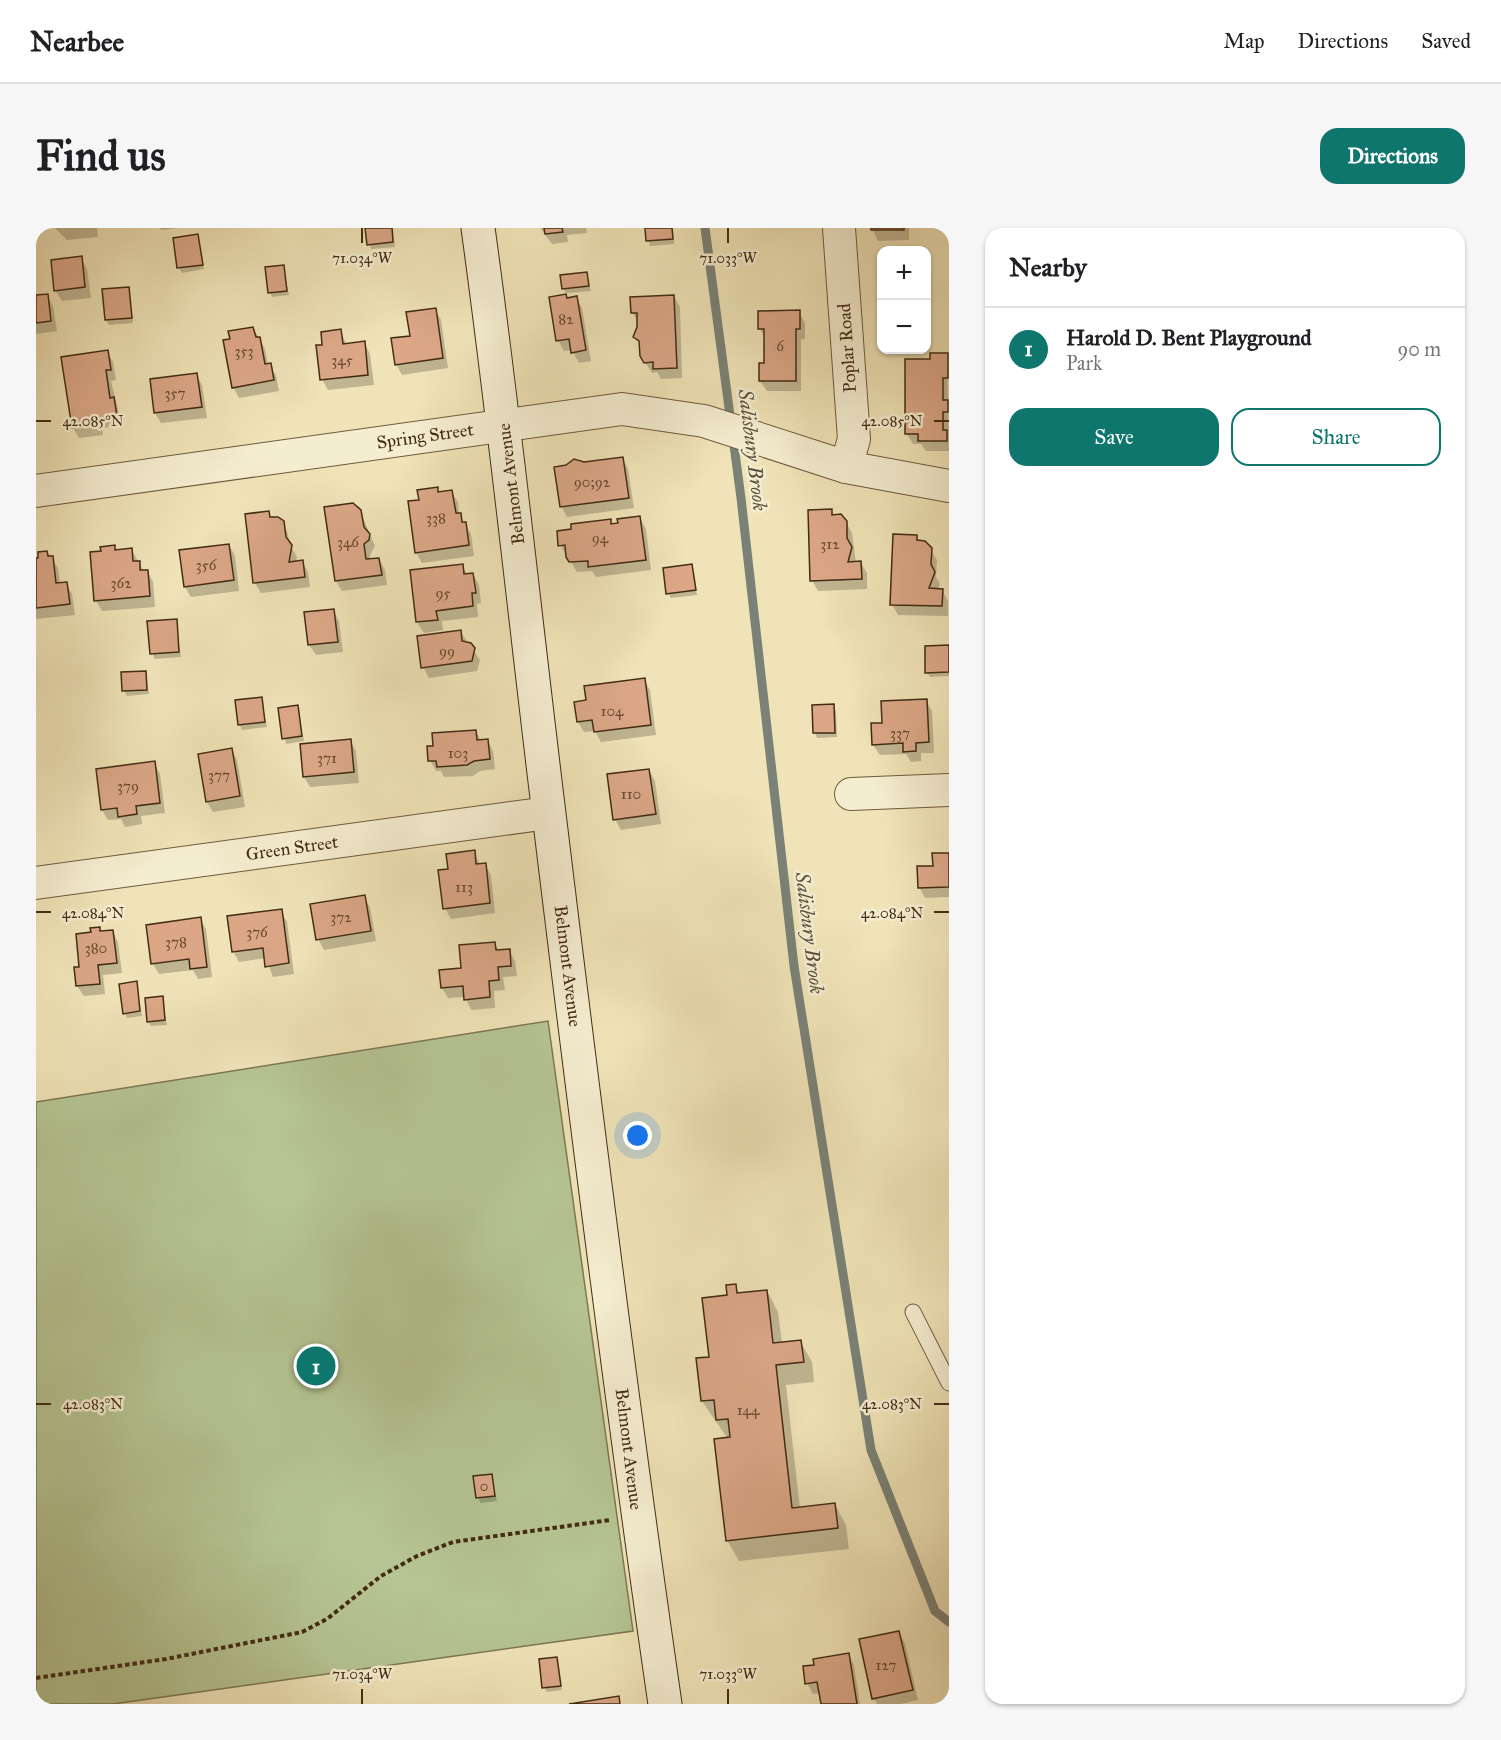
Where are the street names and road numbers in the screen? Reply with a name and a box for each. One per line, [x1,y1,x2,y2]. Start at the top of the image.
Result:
street label: Poplar Road [833,303,861,393]
street label: Spring Street [375,418,476,455]
street label: Belmont Avenue [493,422,529,546]
street label: Green Street [244,831,340,865]
street label: Belmont Avenue [550,904,586,1028]
street label: Belmont Avenue [611,1387,647,1511]

